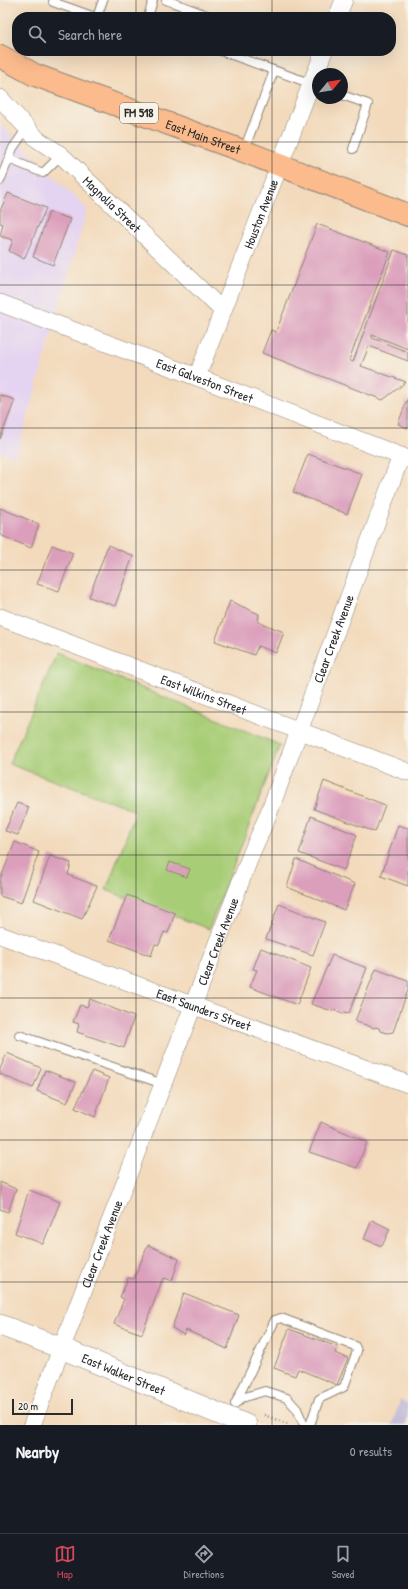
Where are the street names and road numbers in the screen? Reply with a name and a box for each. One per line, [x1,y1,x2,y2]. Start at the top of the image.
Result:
road number: FM 518 [120,103,158,123]
street label: East Main Street [163,115,244,159]
street label: Magnolia Street [79,172,146,237]
street label: Houston Avenue [239,177,282,251]
street label: East Galveston Street [154,354,257,407]
street label: Clear Creek Avenue [309,592,358,685]
street label: East Wilkins Street [158,670,250,719]
street label: Clear Creek Avenue [193,895,243,988]
street label: East Saunders Street [154,984,254,1035]
street label: Clear Creek Avenue [76,1197,127,1290]
street label: East Walker Street [79,1349,169,1400]

